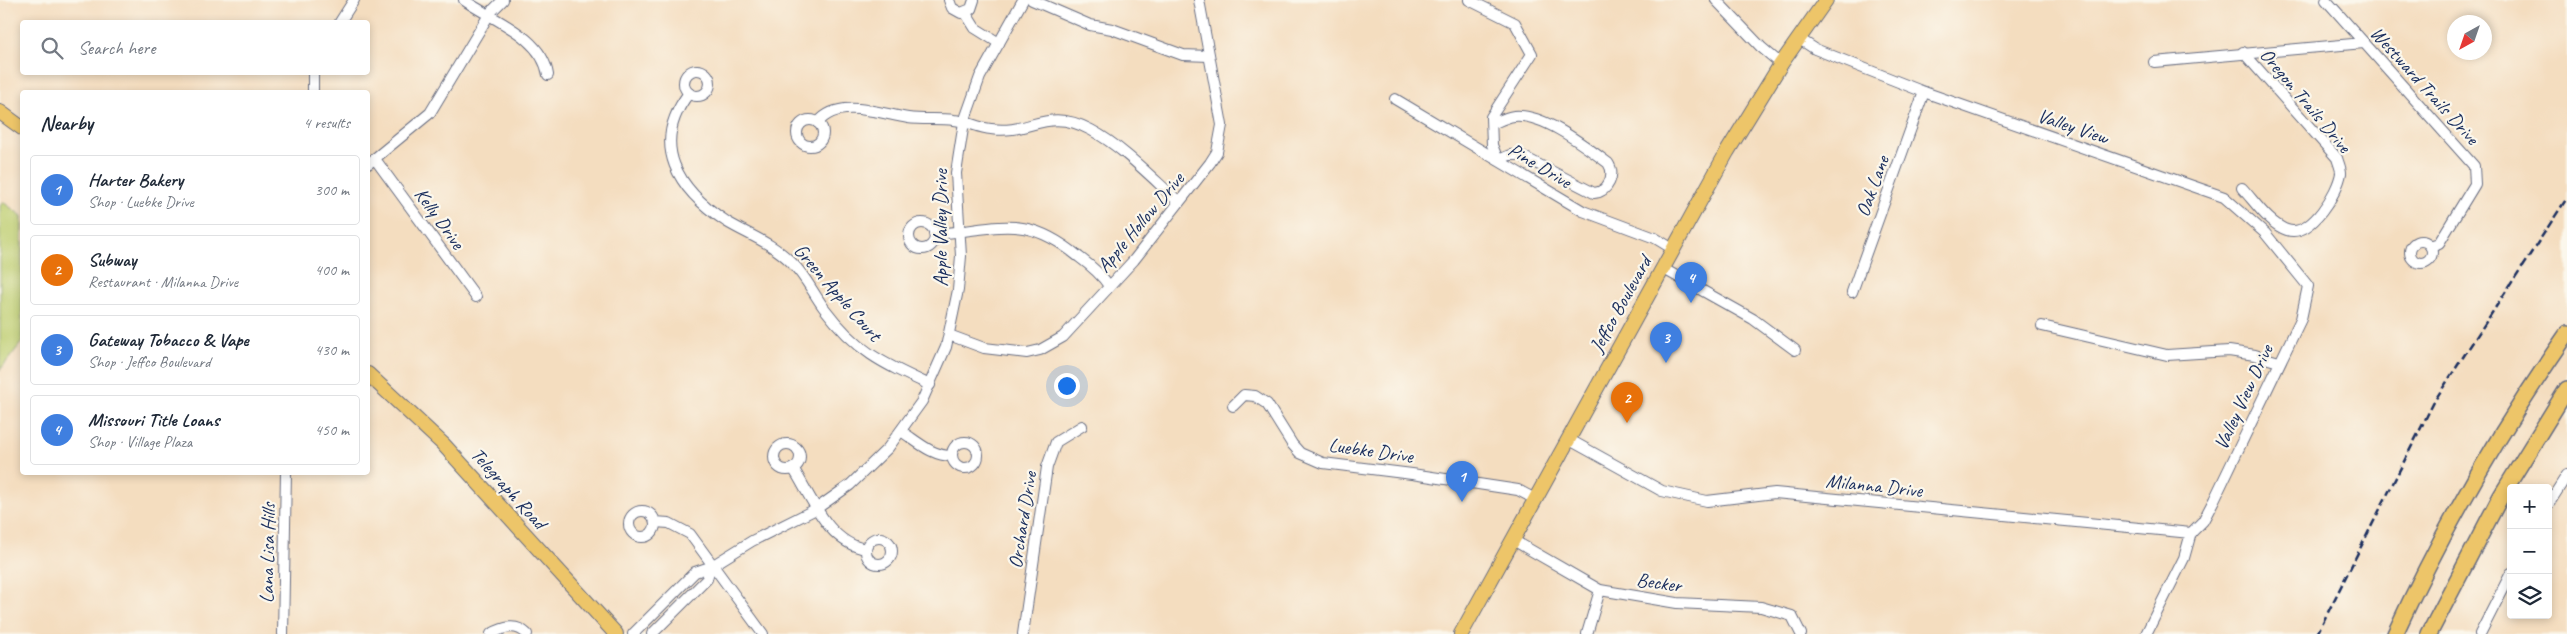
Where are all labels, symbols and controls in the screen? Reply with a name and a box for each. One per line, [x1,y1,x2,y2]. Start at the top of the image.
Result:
north arrow [2447,15,2492,60]
search box [20,20,370,75]
street label: Westward Trails Drive [2365,21,2485,151]
icon: search [38,34,66,62]
text: Search here [78,36,155,60]
street label: Oregon Trails Drive [2255,43,2358,159]
street label: Valley View [2034,103,2113,151]
text: Nearby [40,110,93,136]
text: 4 results [303,113,350,133]
street label: Pine Drive [1504,137,1577,195]
street label: Oak Lane [1850,151,1895,220]
street label: Apple Hollow Drive [1091,166,1190,278]
text: Harter Bakery [88,168,183,192]
street label: Apple Valley Drive [928,168,953,287]
text: 1 [53,180,61,200]
text: 300 m [315,180,349,200]
street label: Kelly Drive [409,183,471,255]
text: Shop · Luebke Drive [88,192,194,212]
street label: Green Apple Court [788,238,888,348]
text: Subway [88,248,136,272]
street label: Jeffco Boulevard [1583,249,1659,357]
text: 2 [53,260,61,280]
text: 400 m [315,260,349,280]
pin: 4 [1675,262,1707,303]
text: Restaurant · Milanna Drive [88,272,238,292]
pin: 3 [1650,322,1682,363]
text: Gateway Tobacco & Vape [88,328,249,352]
street label: Valley View Drive [2208,339,2279,454]
text: 3 [53,340,61,360]
text: 430 m [315,340,349,360]
text: Shop · Jeffco Boulevard [88,352,211,372]
your location [1054,373,1080,399]
pin: 2 [1611,382,1643,423]
text: Missouri Title Loans [88,408,219,432]
text: 4 [53,420,61,440]
text: 450 m [315,420,349,440]
text: Shop · Village Plaza [88,432,192,452]
street label: Luebke Drive [1327,432,1416,469]
street label: Telegraph Road [465,442,554,537]
pin: 1 [1446,461,1478,502]
street label: Milanna Drive [1825,468,1925,503]
street label: Orchard Drive [1003,469,1043,570]
map controls [2507,484,2552,619]
button: + [2507,484,2552,529]
street label: Lana Lisa Hills [254,500,281,603]
button: − [2507,529,2552,574]
street label: Becker [1635,567,1685,598]
button: layers [2507,574,2552,619]

